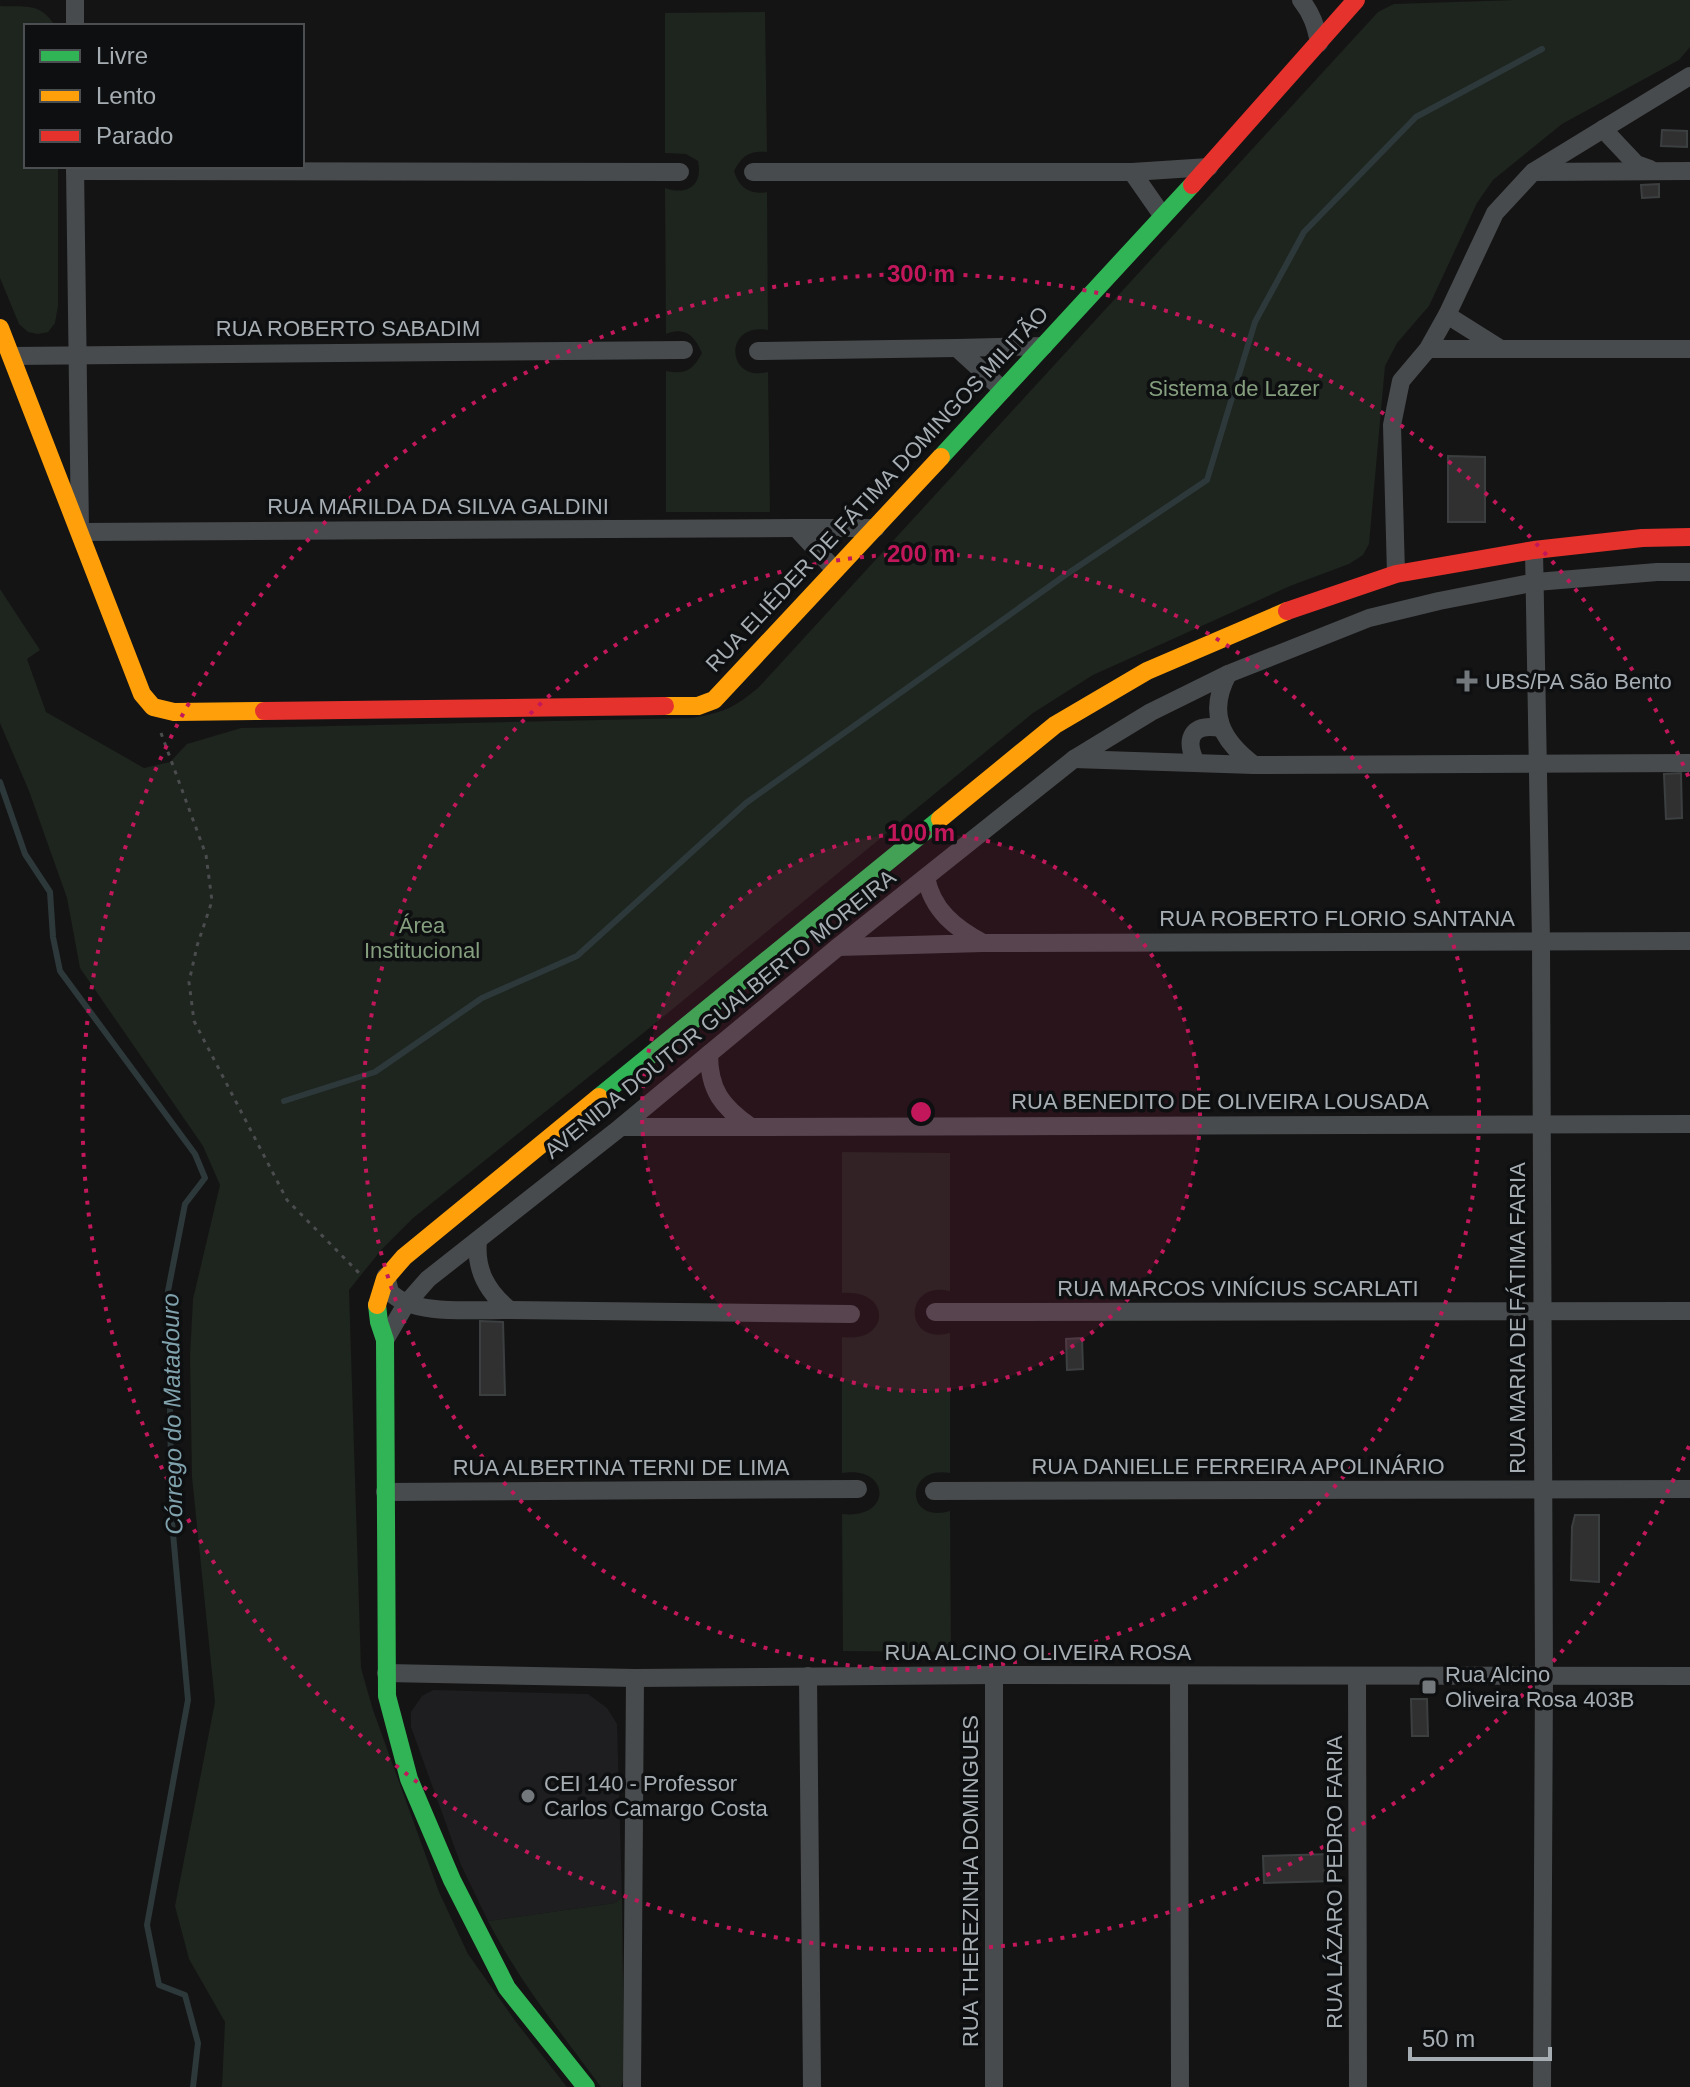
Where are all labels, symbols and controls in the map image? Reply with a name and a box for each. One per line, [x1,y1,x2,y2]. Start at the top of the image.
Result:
legend [24,24,304,168]
text: Livre [96,42,148,69]
text: Lento [96,82,156,109]
text: Parado [96,122,173,149]
text: 300 m [887,260,955,287]
street label: RUA ELIÉDER DE FÁTIMA DOMINGOS MILITÃO [701,301,1053,677]
street label: RUA ROBERTO SABADIM [216,316,480,341]
park label: Sistema de Lazer [1148,376,1320,401]
street label: RUA MARILDA DA SILVA GALDINI [267,494,609,519]
text: 200 m [887,540,955,567]
place label: UBS/PA São Bento [1485,669,1672,694]
marker: UBS/PA São Bento [1456,670,1478,692]
text: 100 m [887,819,955,846]
street label: AVENIDA DOUTOR GUALBERTO MOREIRA [539,864,901,1164]
street label: RUA ROBERTO FLORIO SANTANA [1159,906,1515,931]
park label: Área Institucional [364,913,480,963]
street label: RUA BENEDITO DE OLIVEIRA LOUSADA [1011,1089,1429,1114]
centre of rings [907,1098,935,1126]
street label: RUA MARIA DE FÁTIMA FARIA [1505,1162,1530,1474]
street label: RUA MARCOS VINÍCIUS SCARLATI [1057,1276,1419,1301]
water label: Córrego do Matadouro [156,1293,188,1535]
street label: RUA DANIELLE FERREIRA APOLINÁRIO [1031,1454,1445,1479]
street label: RUA ALBERTINA TERNI DE LIMA [453,1455,790,1480]
street label: RUA ALCINO OLIVEIRA ROSA [885,1640,1192,1665]
place label: Rua Alcino Oliveira Rosa 403B [1445,1662,1635,1712]
marker: Rua Alcino Oliveira Rosa 403B [1420,1678,1438,1696]
street label: RUA THEREZINHA DOMINGUES [958,1715,983,2047]
street label: RUA LÁZARO PEDRO FARIA [1322,1735,1347,2029]
place label: CEI 140 - Professor Carlos Camargo Costa [544,1771,769,1821]
marker: CEI 140 - Professor Carlos Camargo Costa [519,1787,537,1805]
scale bar [1410,2011,1550,2061]
text: 50 m [1422,2025,1475,2052]

